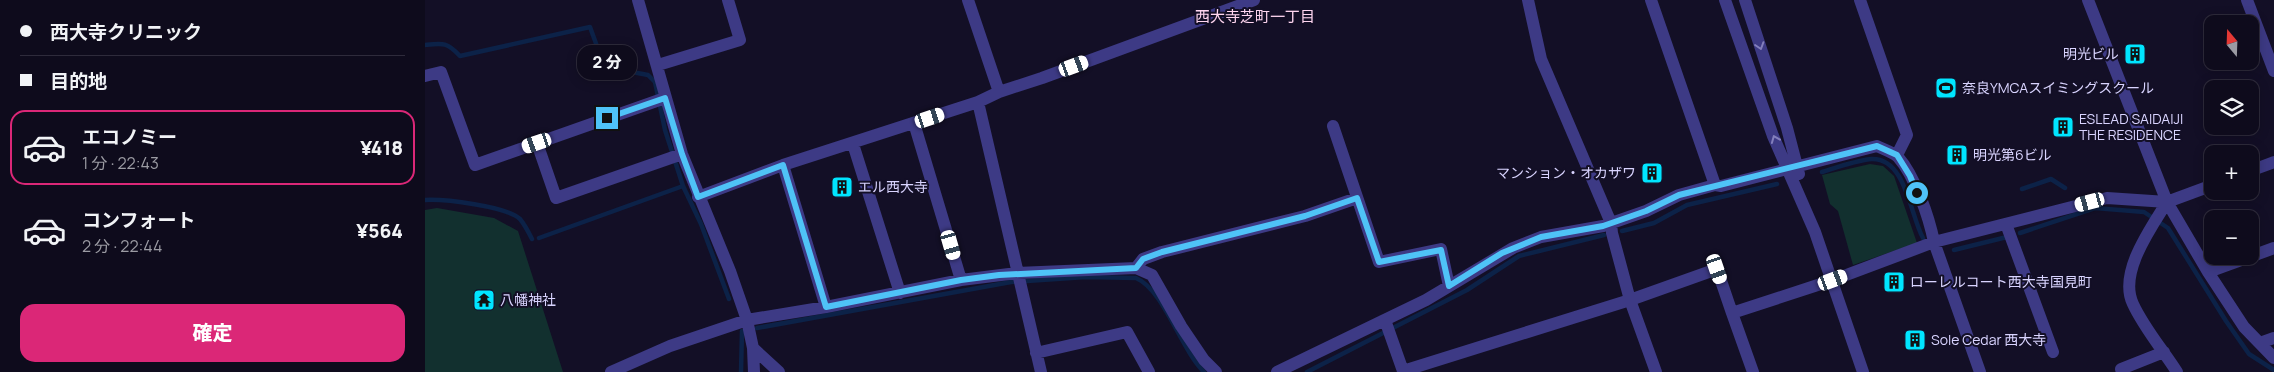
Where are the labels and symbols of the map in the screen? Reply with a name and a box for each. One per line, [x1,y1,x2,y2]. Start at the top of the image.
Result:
district label: 西大寺芝町一丁目 [1195,6,1315,27]
north arrow [2204,15,2259,70]
one-way arrow [1755,42,1765,50]
building icon: 明光ビル [2123,42,2147,66]
place label: 明光ビル [2063,44,2119,63]
callout: 2 分 [577,46,637,80]
car [1057,54,1090,78]
sports icon: 奈良YMCAスイミングスクール [1934,76,1958,100]
place label: 奈良YMCAスイミングスクール [1962,78,2154,97]
car [913,106,946,130]
route end [596,107,618,129]
place label: ESLEAD SAIDAIJI THE RESIDENCE [2079,109,2183,144]
building icon: ESLEAD SAIDAIJI THE RESIDENCE [2051,115,2075,139]
car [520,131,553,155]
one-way arrow [1770,135,1781,144]
building icon: 明光第6ビル [1945,143,1969,167]
place label: 明光第6ビル [1973,145,2052,164]
building icon: マンション・オカザワ [1640,161,1664,185]
place label: マンション・オカザワ [1496,163,1636,182]
building icon: エル西大寺 [830,175,854,199]
place label: エル西大寺 [858,177,928,196]
route start [1906,182,1928,204]
car [2073,191,2106,213]
car [939,229,962,261]
car [1705,252,1728,286]
car [1816,268,1849,292]
building icon: ローレルコート西大寺国見町 [1882,270,1906,294]
place label: ローレルコート西大寺国見町 [1910,272,2092,291]
temple icon: 八幡神社 [472,288,496,312]
place label: 八幡神社 [500,290,556,309]
building icon: Sole Cedar 西大寺 [1903,328,1927,352]
place label: Sole Cedar 西大寺 [1931,330,2046,349]

